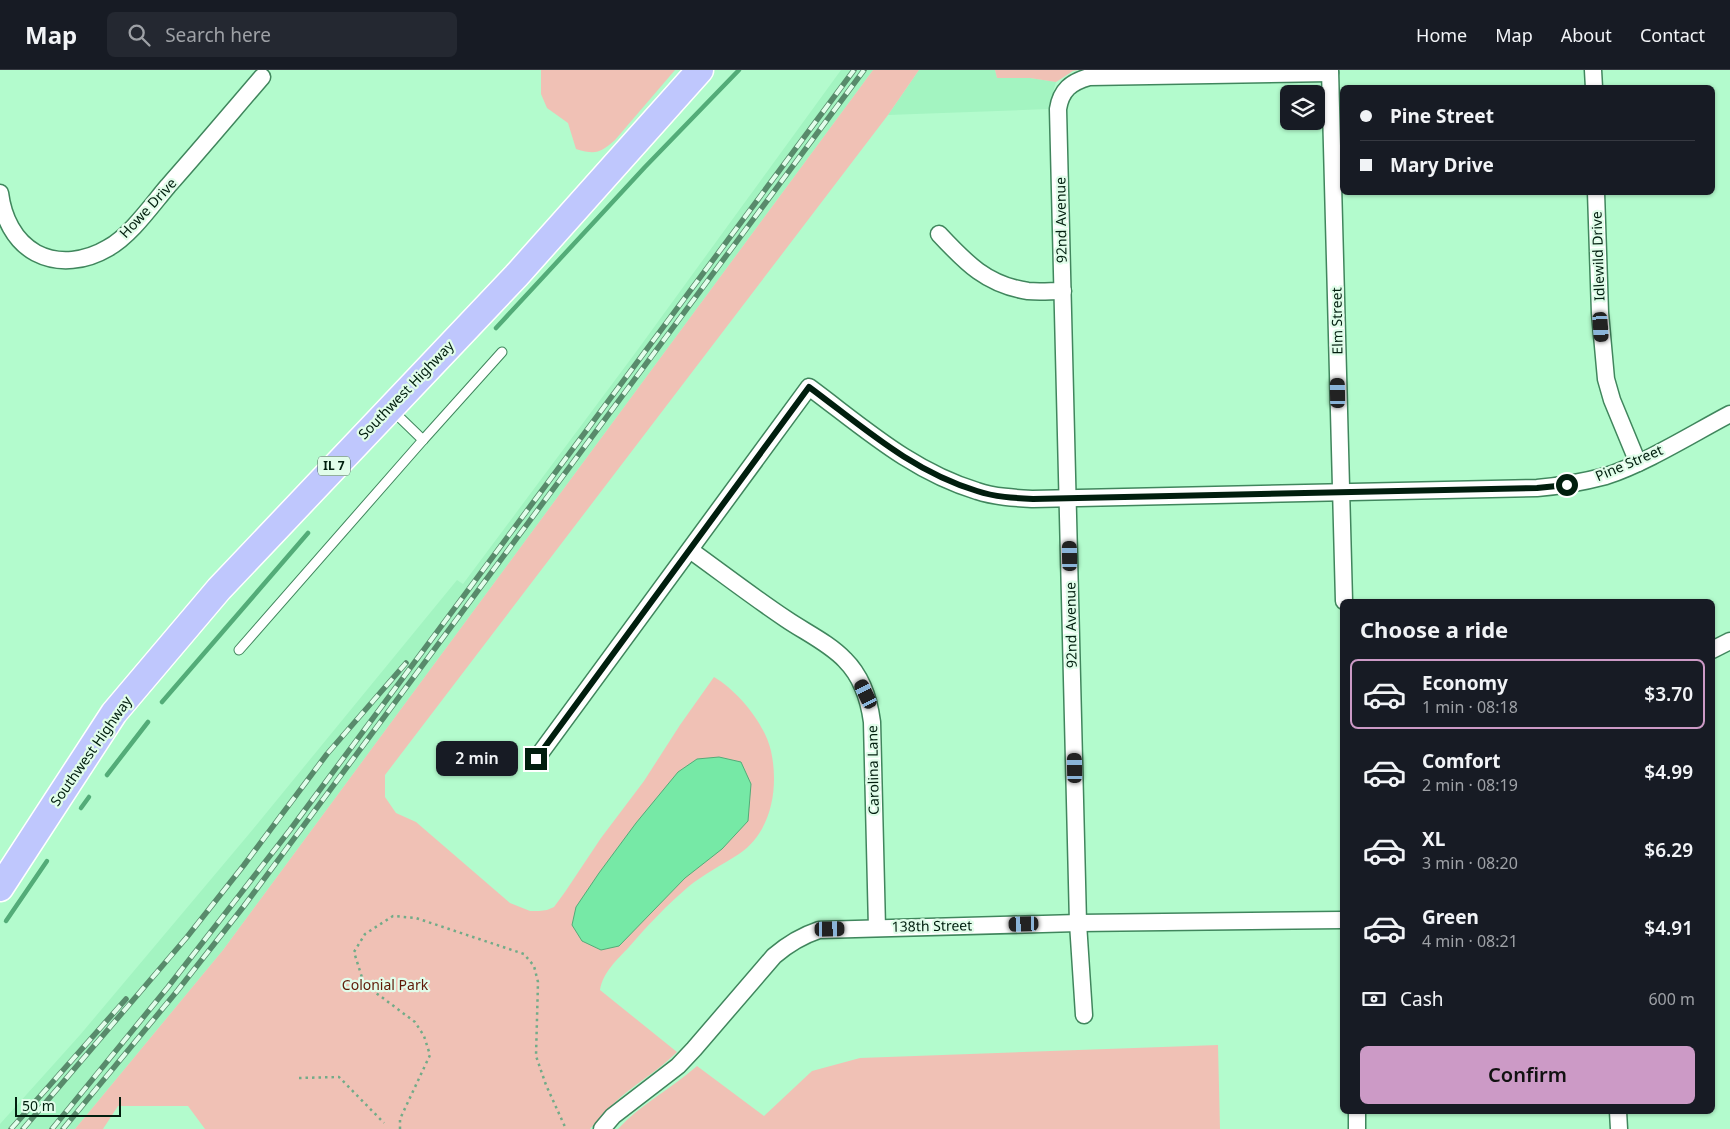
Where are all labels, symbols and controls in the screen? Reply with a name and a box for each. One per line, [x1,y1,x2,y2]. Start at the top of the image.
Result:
search box [107,12,457,57]
text: Map [25,18,77,51]
icon: search [125,21,153,49]
text: Search here [165,22,271,48]
text: Home [1416,23,1467,47]
text: Map [1495,23,1533,47]
text: About [1561,23,1612,47]
text: Contact [1640,23,1705,47]
map controls [1280,85,1325,130]
button: layers [1280,85,1325,130]
text: Pine Street [1390,103,1494,129]
text: Mary Drive [1390,152,1494,178]
street label: Howe Drive [115,173,180,242]
street label: 92nd Avenue [1050,177,1071,263]
street label: Idlewild Drive [1586,211,1609,301]
street label: Elm Street [1326,287,1347,355]
car [1592,312,1609,342]
street label: Southwest Highway [354,336,458,443]
car [1330,378,1345,408]
street label: Pine Street [1592,440,1665,485]
road number: IL 7 [318,456,350,476]
route start [1556,474,1578,496]
car [1062,541,1077,571]
street label: 92nd Avenue [1060,582,1081,668]
text: Choose a ride [1360,614,1508,644]
text: Economy [1422,670,1508,696]
icon: car [1362,672,1407,717]
car [852,677,879,711]
text: $3.70 [1644,681,1693,707]
street label: Southwest Highway [46,691,136,809]
text: 1 min · 08:18 [1422,696,1518,718]
street label: Carolina Lane [862,725,883,815]
callout: 2 min [436,742,518,776]
text: 2 min [455,747,499,769]
route end [525,748,547,770]
text: Comfort [1422,748,1501,774]
icon: car [1362,750,1407,795]
car [1067,753,1082,783]
text: $4.99 [1644,759,1693,785]
text: 2 min · 08:19 [1422,774,1518,796]
text: XL [1422,826,1445,852]
icon: car [1362,828,1407,873]
text: $6.29 [1644,837,1693,863]
text: 3 min · 08:20 [1422,852,1518,874]
text: Green [1422,904,1479,930]
icon: car [1362,906,1407,951]
street label: 138th Street [892,915,972,936]
text: $4.91 [1644,915,1693,941]
car [1008,916,1039,932]
car [814,921,845,937]
text: 4 min · 08:21 [1422,930,1518,952]
park label: Colonial Park [342,975,429,994]
icon: cash [1360,985,1388,1013]
text: Cash [1400,986,1444,1012]
text: 600 m [1648,988,1695,1010]
button: Confirm [1360,1046,1695,1104]
scale bar [15,1094,121,1117]
text: 50 m [22,1096,55,1115]

